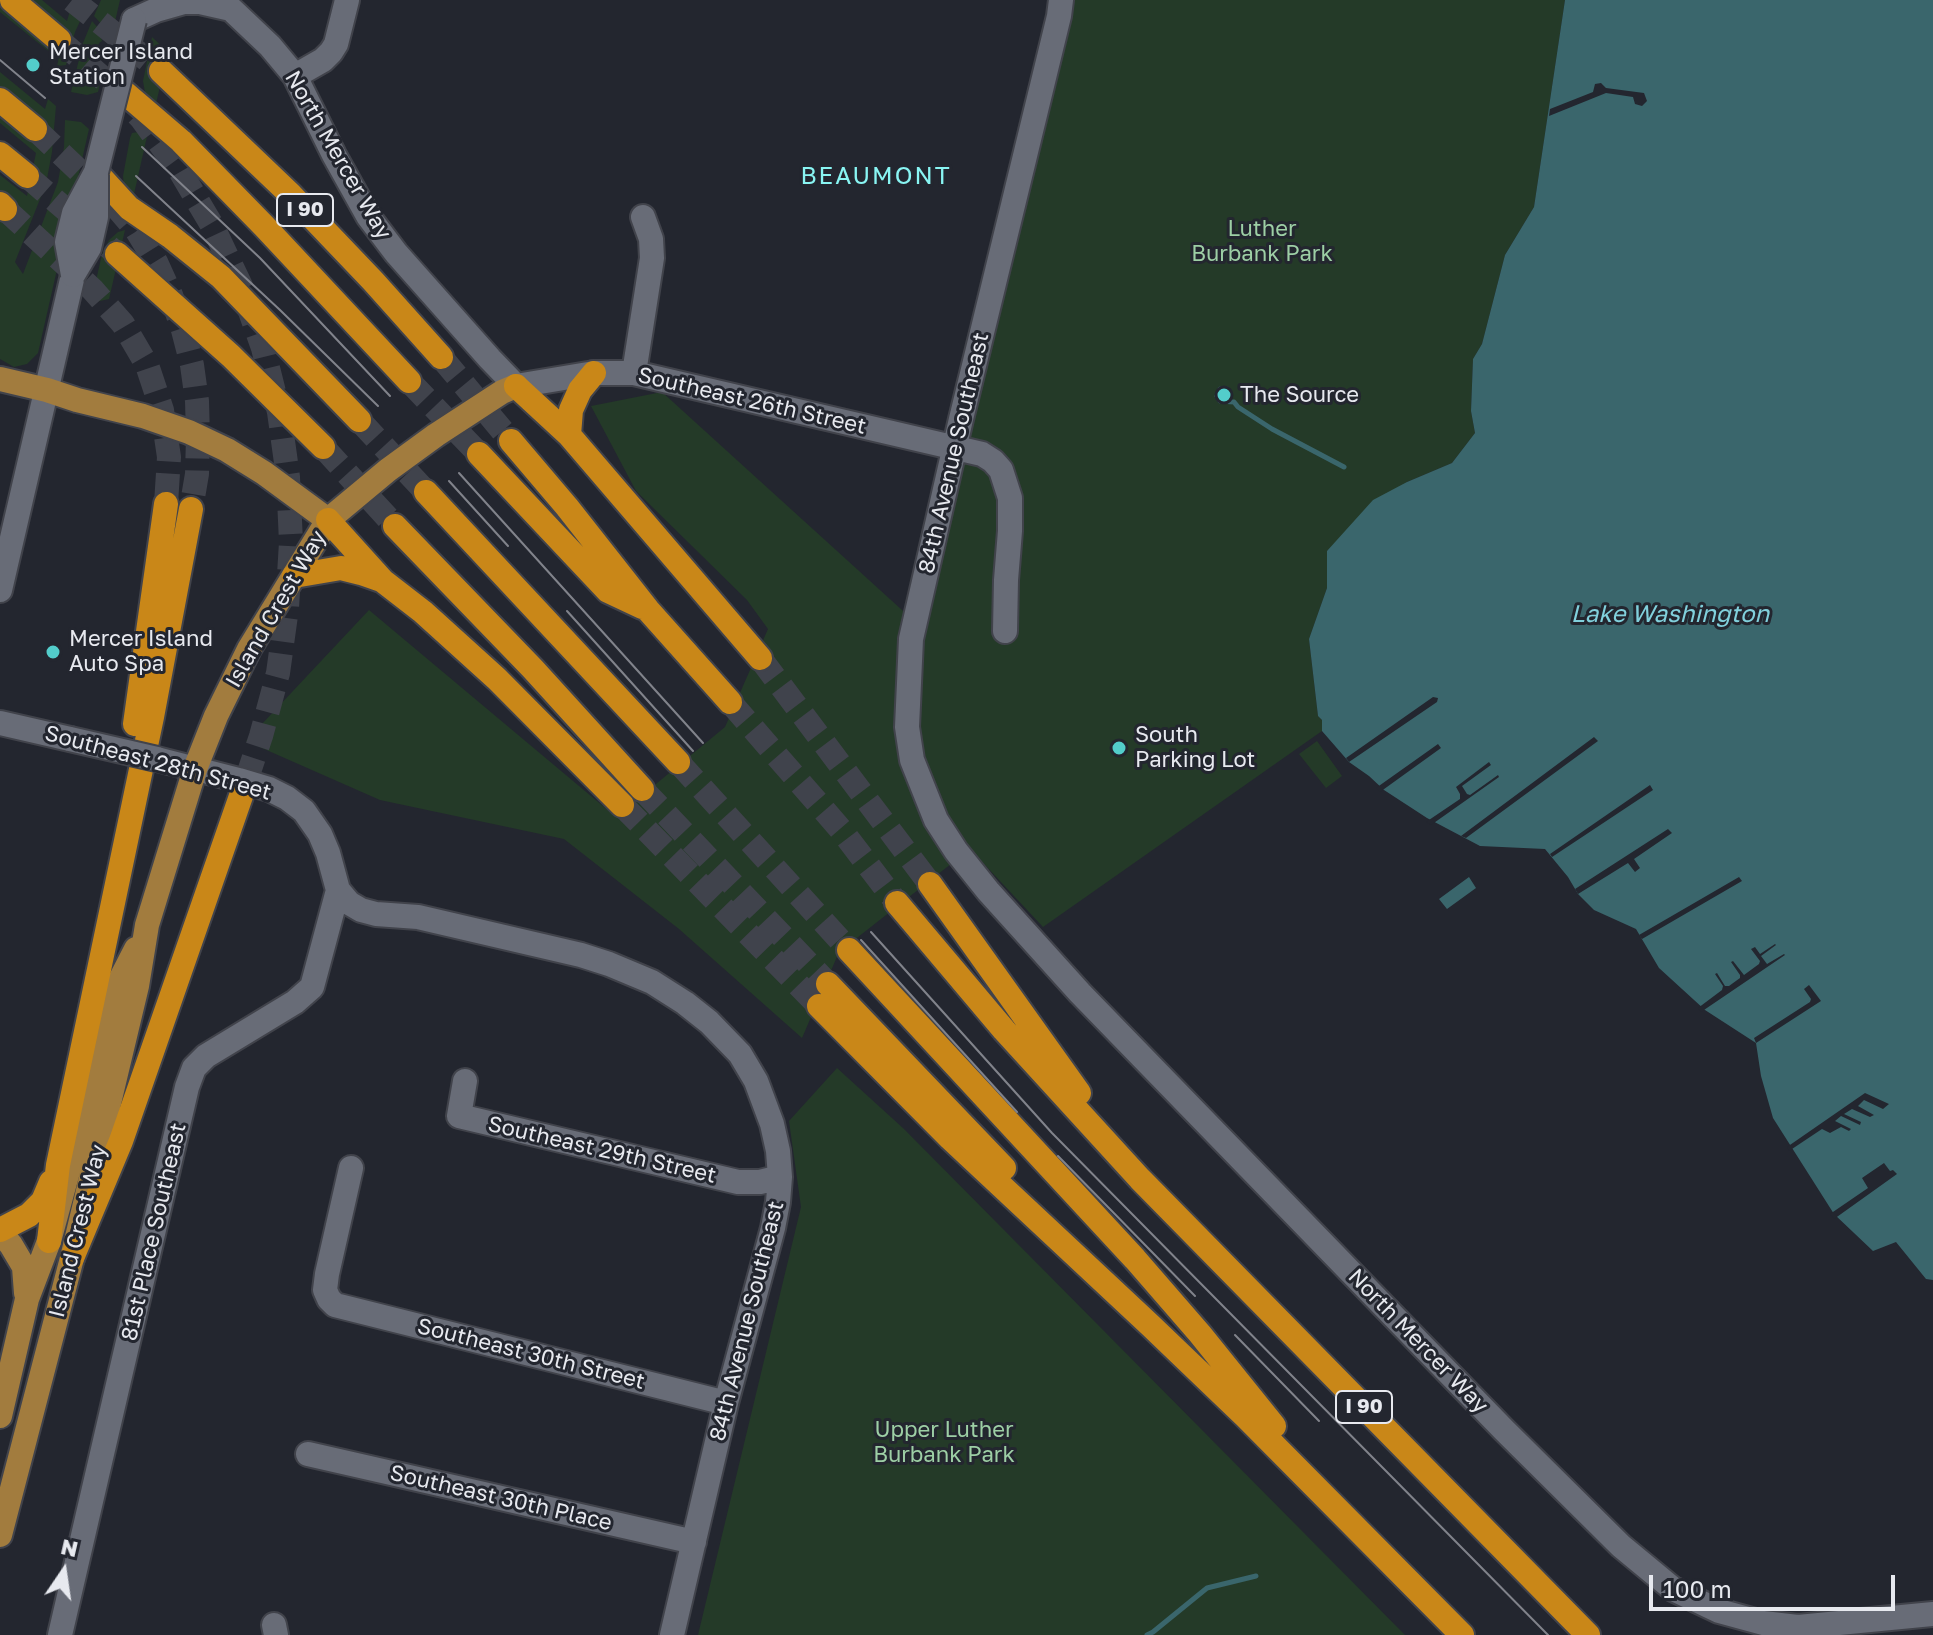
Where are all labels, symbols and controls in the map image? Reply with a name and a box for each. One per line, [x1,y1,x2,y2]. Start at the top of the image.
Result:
place label: Mercer Island Station [49,39,193,90]
marker: Mercer Island Station [24,56,42,74]
street label: North Mercer Way [279,66,397,244]
district label: BEAUMONT [800,162,952,190]
road number: I 90 [277,194,333,226]
park label: Luther Burbank Park [1191,216,1333,268]
street label: 84th Avenue Southeast [913,330,995,576]
street label: Southeast 26th Street [635,362,869,440]
place label: The Source [1240,382,1359,408]
marker: The Source [1215,386,1233,404]
street label: Island Crest Way [220,526,332,692]
water label: Lake Washington [1571,600,1769,628]
place label: Mercer Island Auto Spa [69,626,213,678]
marker: Mercer Island Auto Spa [44,643,62,661]
street label: Southeast 28th Street [42,720,274,806]
place label: South Parking Lot [1135,722,1255,774]
marker: South Parking Lot [1110,739,1128,757]
street label: Southeast 29th Street [485,1111,719,1189]
street label: 81st Place Southeast [116,1121,192,1343]
street label: Island Crest Way [44,1142,112,1320]
street label: 84th Avenue Southeast [704,1198,790,1444]
street label: North Mercer Way [1342,1263,1494,1419]
street label: Southeast 30th Street [415,1313,647,1395]
road number: I 90 [1336,1391,1392,1423]
park label: Upper Luther Burbank Park [873,1417,1015,1468]
street label: Southeast 30th Place [387,1460,615,1536]
north arrow [24,1531,104,1611]
text: N [58,1532,81,1562]
scale bar [1653,1559,1899,1609]
text: 100 m [1663,1574,1732,1603]

